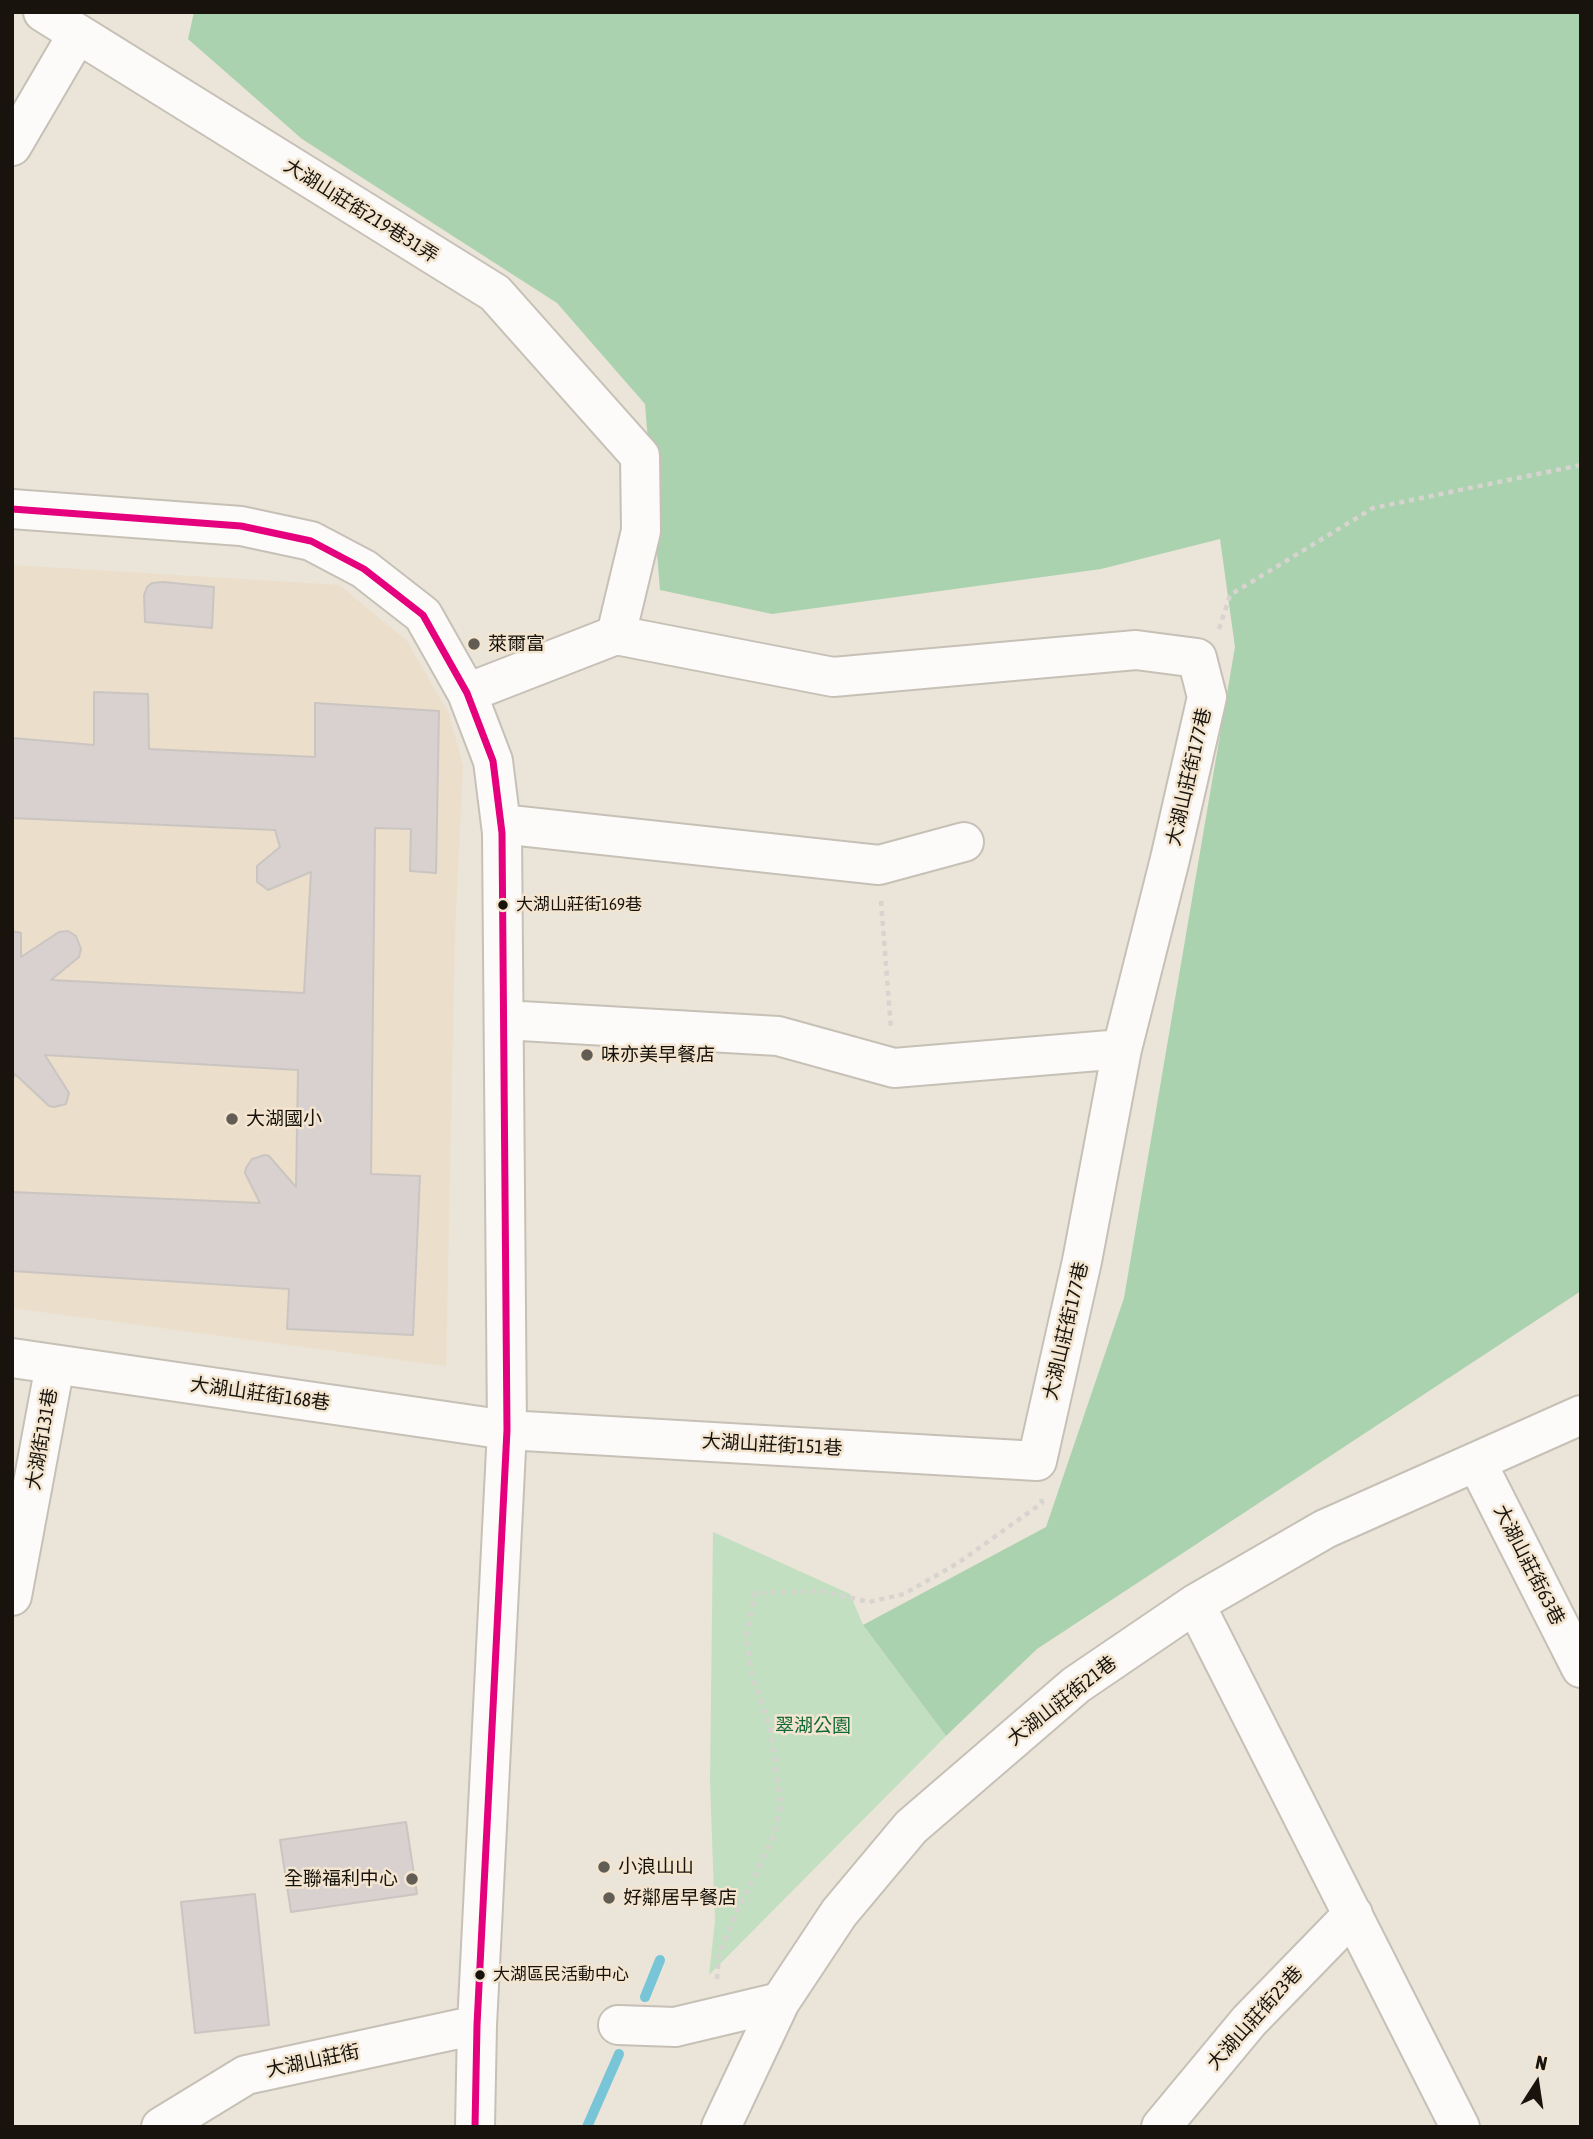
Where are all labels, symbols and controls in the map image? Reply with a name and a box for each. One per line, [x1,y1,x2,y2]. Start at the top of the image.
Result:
street label: 大湖山莊街219巷31弄 [280,154,442,268]
place label: 萊爾富 [488,633,545,655]
marker: 萊爾富 [466,636,482,652]
street label: 大湖山莊街177巷 [1162,706,1216,848]
place label: 大湖山莊街169巷 [516,895,642,915]
marker: 大湖山莊街169巷 [496,898,510,912]
place label: 味亦美早餐店 [601,1044,715,1066]
marker: 味亦美早餐店 [579,1047,595,1063]
place label: 大湖國小 [246,1108,322,1130]
marker: 大湖國小 [224,1111,240,1127]
street label: 大湖山莊街177巷 [1039,1260,1093,1402]
street label: 大湖山莊街168巷 [189,1373,331,1415]
street label: 大湖街131巷 [22,1386,62,1492]
street label: 大湖山莊街151巷 [701,1430,843,1460]
street label: 大湖山莊街63巷 [1489,1501,1569,1629]
street label: 大湖山莊街21巷 [1003,1651,1121,1751]
park label: 翠湖公園 [775,1715,851,1737]
place label: 小浪山山 [618,1856,694,1878]
marker: 小浪山山 [596,1859,612,1875]
place label: 全聯福利中心 [284,1868,398,1890]
marker: 全聯福利中心 [404,1871,420,1887]
place label: 好鄰居早餐店 [623,1887,737,1909]
marker: 好鄰居早餐店 [601,1890,617,1906]
street label: 大湖山莊街23巷 [1202,1961,1308,2075]
place label: 大湖區民活動中心 [493,1965,629,1985]
marker: 大湖區民活動中心 [473,1968,487,1982]
street label: 大湖山莊街 [264,2040,362,2082]
north arrow [1502,2048,1572,2118]
text: N [1534,2051,1549,2074]

